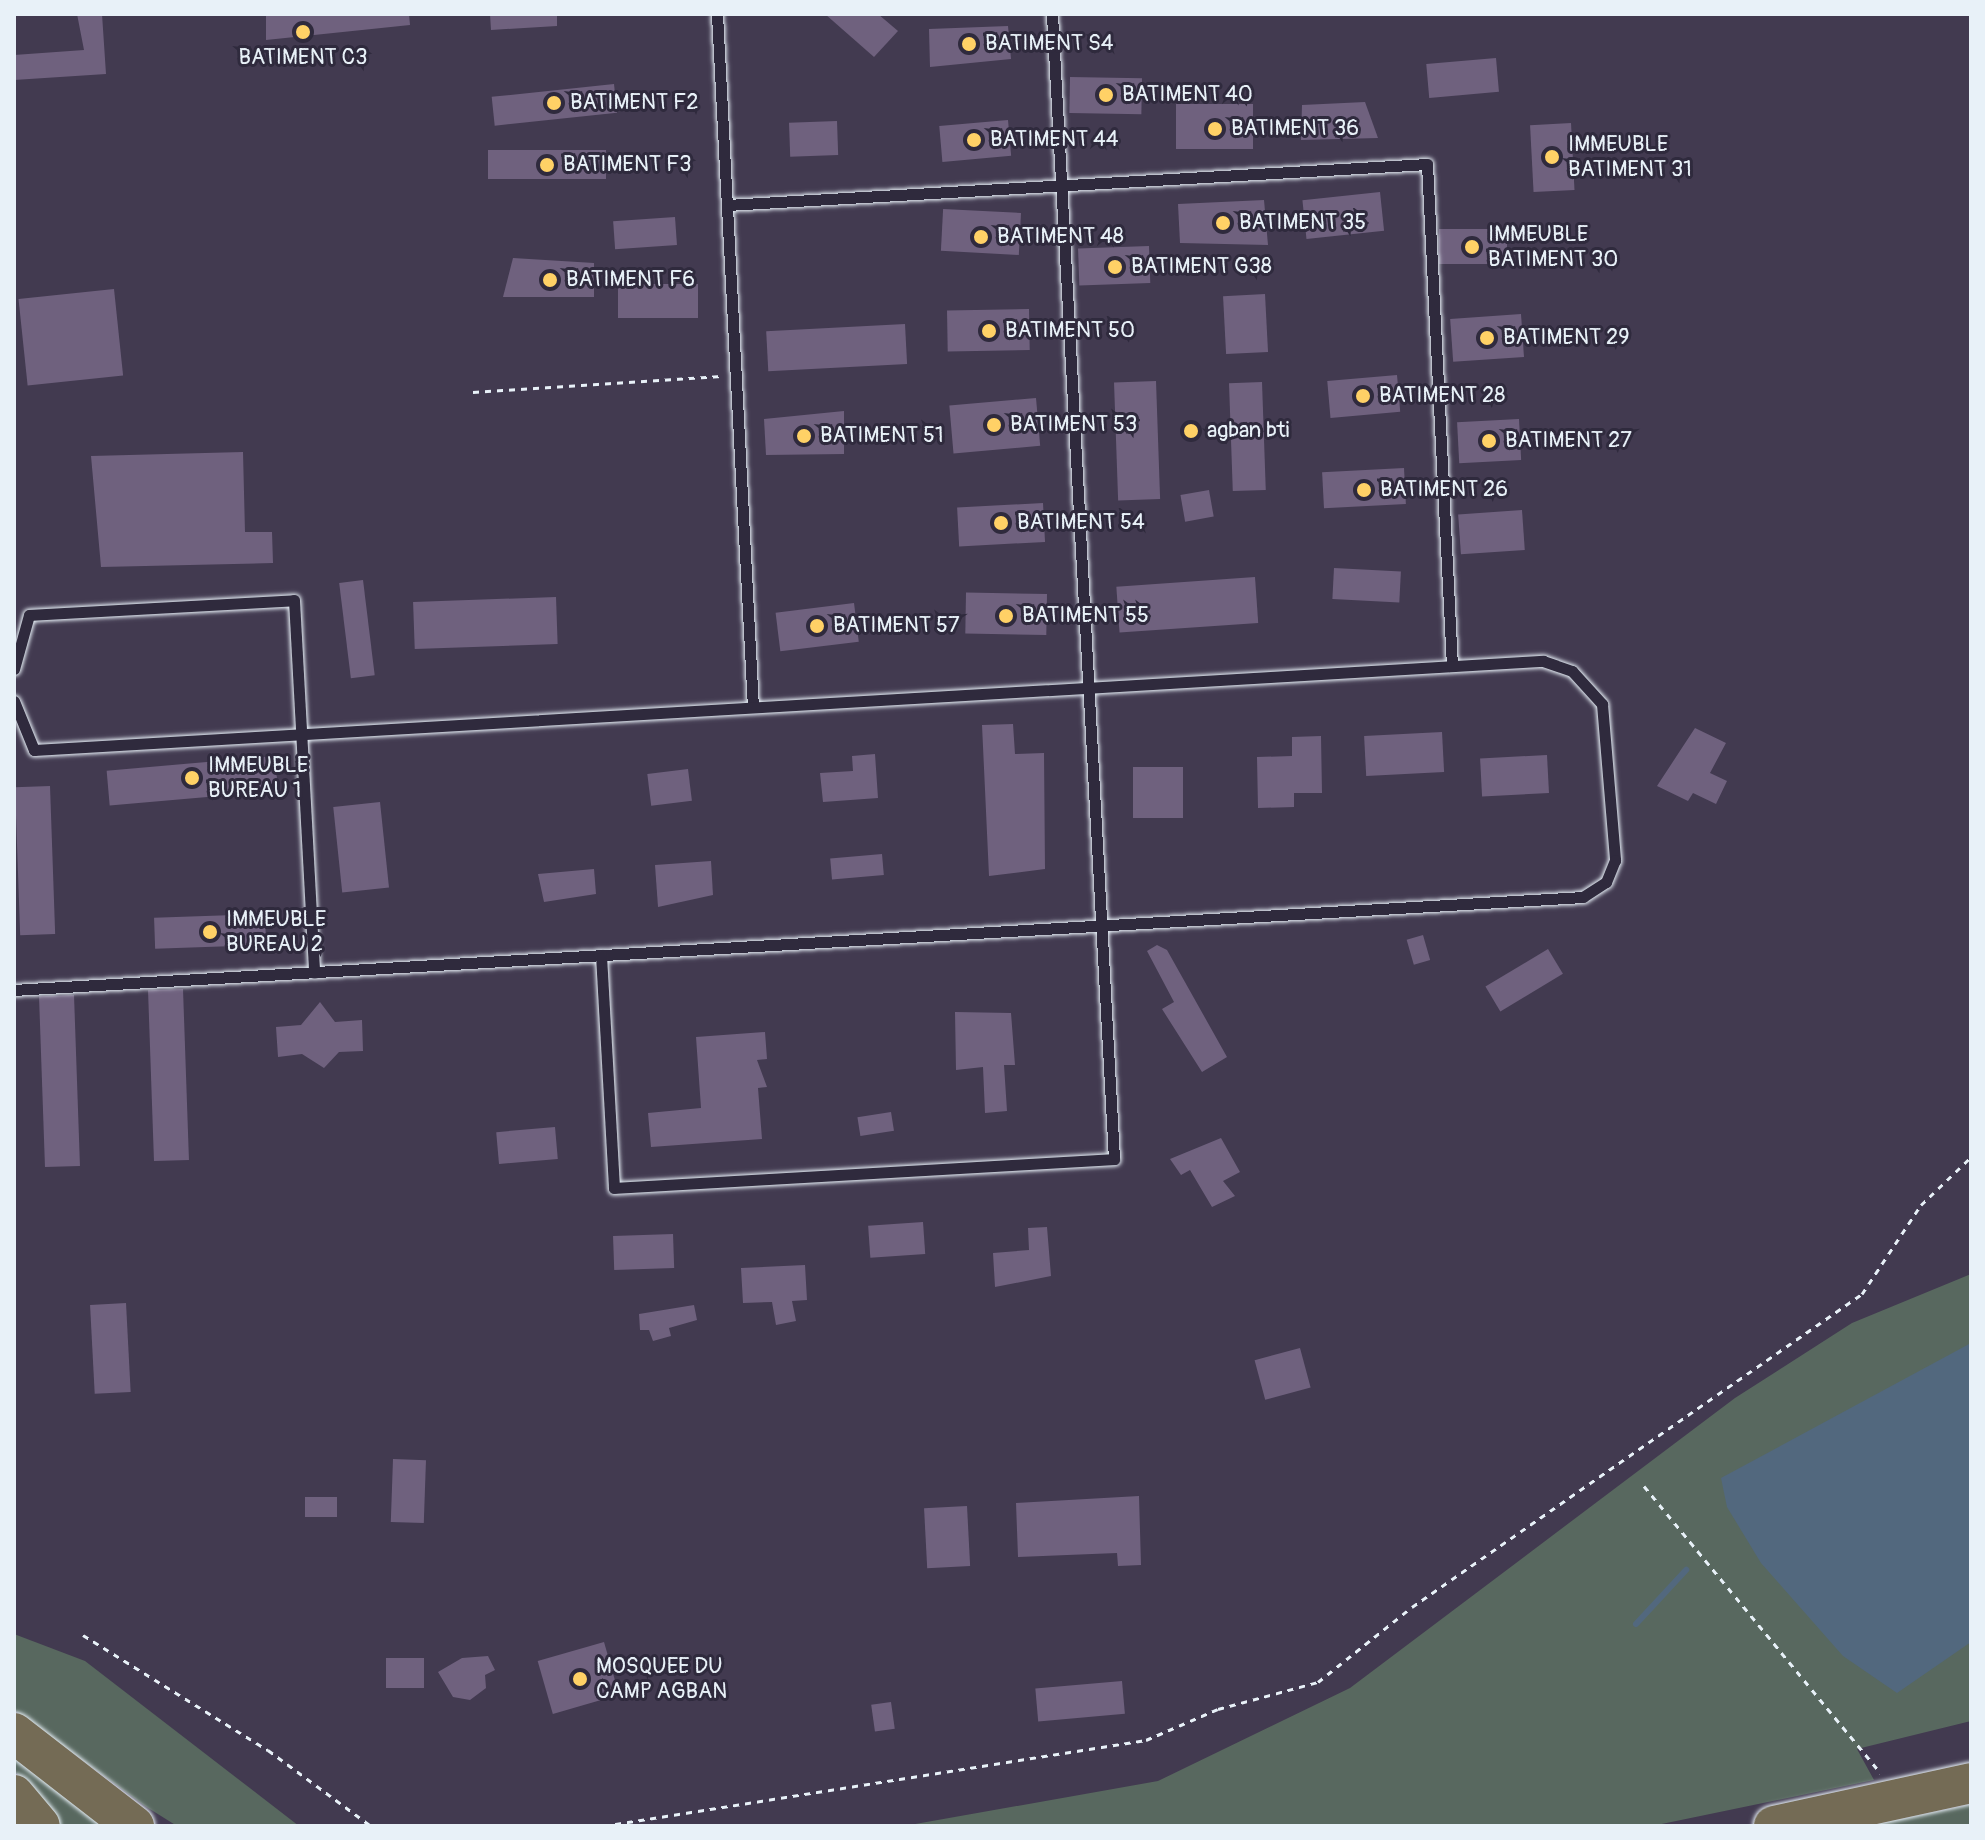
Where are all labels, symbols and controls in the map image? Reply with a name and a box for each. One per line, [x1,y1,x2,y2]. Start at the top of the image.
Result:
marker: BATIMENT C3 [294,23,312,41]
place label: BATIMENT S4 [985,31,1114,57]
marker: BATIMENT S4 [960,35,978,53]
place label: BATIMENT C3 [239,45,367,71]
place label: BATIMENT 40 [1122,82,1253,108]
marker: BATIMENT 40 [1097,86,1115,104]
place label: BATIMENT F2 [570,90,699,116]
marker: BATIMENT F2 [545,94,563,112]
place label: BATIMENT 36 [1231,116,1359,142]
marker: BATIMENT 36 [1206,120,1224,138]
place label: BATIMENT 44 [990,127,1118,153]
marker: BATIMENT 44 [965,131,983,149]
place label: IMMEUBLE BATIMENT 31 [1568,131,1692,182]
marker: IMMEUBLE BATIMENT 31 [1543,148,1561,166]
place label: BATIMENT F3 [563,152,691,178]
marker: BATIMENT F3 [538,156,556,174]
place label: BATIMENT 35 [1239,210,1366,236]
marker: BATIMENT 35 [1214,214,1232,232]
place label: IMMEUBLE BATIMENT 30 [1488,221,1618,272]
place label: BATIMENT 48 [997,224,1124,250]
marker: BATIMENT 48 [972,228,990,246]
marker: IMMEUBLE BATIMENT 30 [1463,238,1481,256]
place label: BATIMENT G38 [1131,254,1272,280]
marker: BATIMENT G38 [1106,258,1124,276]
place label: BATIMENT F6 [566,267,695,293]
marker: BATIMENT F6 [541,271,559,289]
place label: BATIMENT 50 [1005,318,1135,344]
marker: BATIMENT 50 [980,322,998,340]
place label: BATIMENT 29 [1503,325,1630,351]
marker: BATIMENT 29 [1478,329,1496,347]
place label: BATIMENT 28 [1379,383,1505,409]
marker: BATIMENT 28 [1354,387,1372,405]
place label: BATIMENT 53 [1010,412,1137,438]
marker: BATIMENT 53 [985,416,1003,434]
place label: agban bti [1207,418,1289,444]
marker: agban bti [1182,422,1200,440]
place label: BATIMENT 51 [820,423,943,449]
marker: BATIMENT 51 [795,427,813,445]
place label: BATIMENT 27 [1505,428,1632,454]
marker: BATIMENT 27 [1480,432,1498,450]
place label: BATIMENT 26 [1380,477,1508,503]
marker: BATIMENT 26 [1355,481,1373,499]
place label: BATIMENT 54 [1017,510,1145,536]
marker: BATIMENT 54 [992,514,1010,532]
place label: BATIMENT 55 [1022,603,1149,629]
marker: BATIMENT 55 [997,607,1015,625]
place label: BATIMENT 57 [833,613,960,639]
marker: BATIMENT 57 [808,617,826,635]
place label: IMMEUBLE BUREAU 1 [208,752,308,804]
marker: IMMEUBLE BUREAU 1 [183,769,201,787]
place label: IMMEUBLE BUREAU 2 [226,906,326,958]
marker: IMMEUBLE BUREAU 2 [201,923,219,941]
place label: MOSQUEE DU CAMP AGBAN [596,1653,727,1704]
marker: MOSQUEE DU CAMP AGBAN [571,1670,589,1688]

